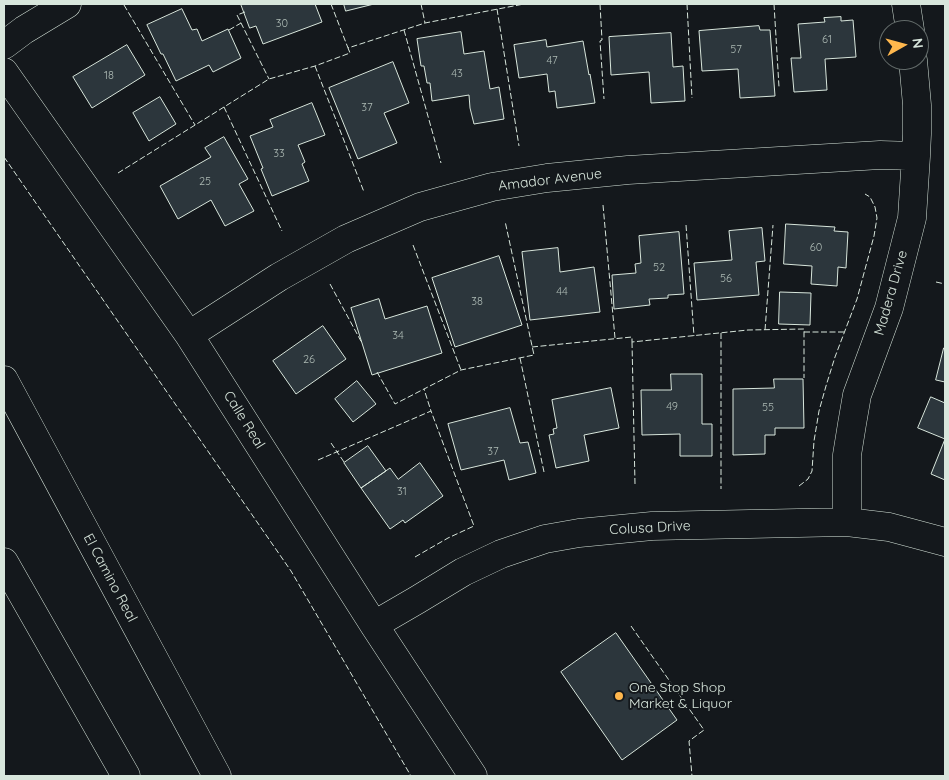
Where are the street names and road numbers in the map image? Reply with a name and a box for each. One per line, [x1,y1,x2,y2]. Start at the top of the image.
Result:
street label: Amador Avenue [497,165,603,195]
street label: Madera Drive [871,249,911,337]
street label: Calle Real [220,388,268,452]
street label: Colusa Drive [609,517,691,539]
street label: El Camino Real [80,531,140,625]

